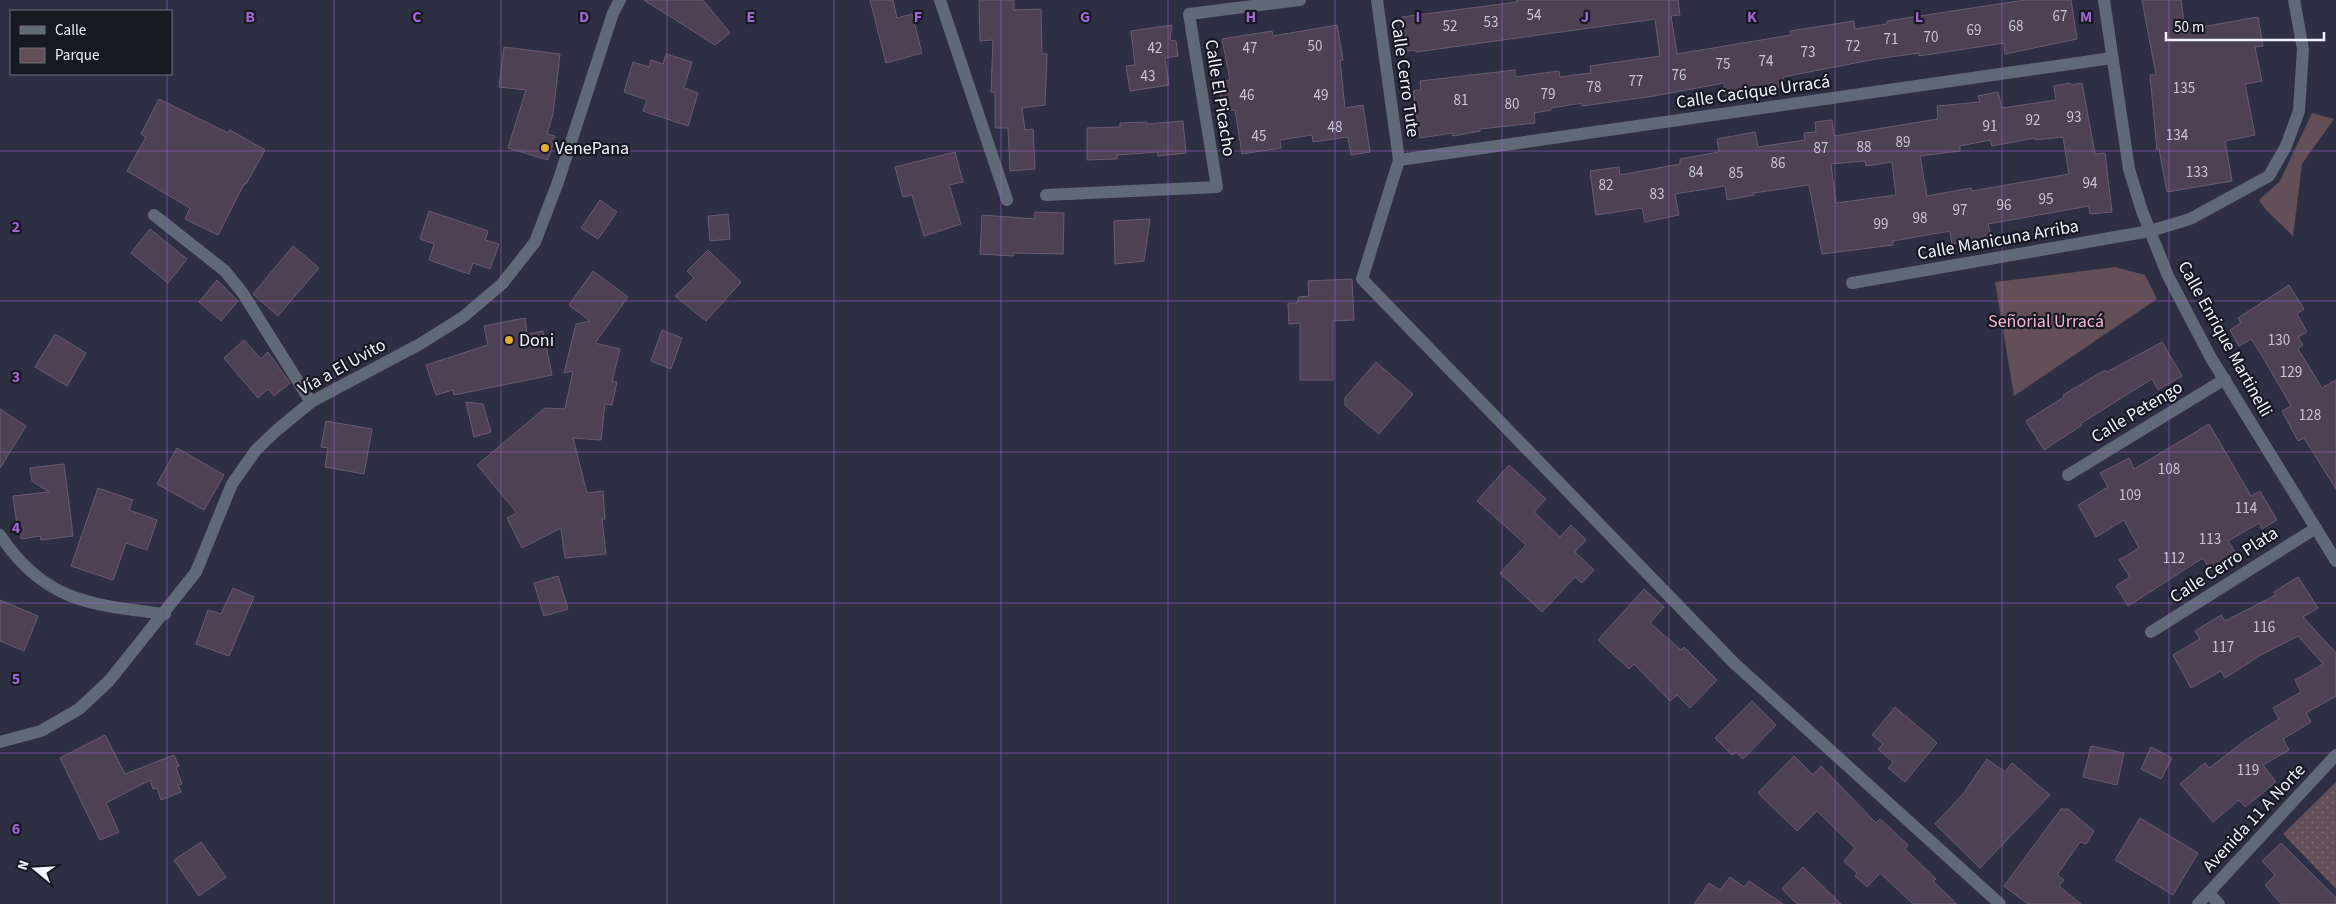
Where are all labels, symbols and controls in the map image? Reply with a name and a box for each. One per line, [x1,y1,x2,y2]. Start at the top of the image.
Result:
house number: 54 [1527,5,1542,26]
text: B [245,6,255,28]
text: C [412,6,422,28]
text: D [579,6,589,28]
text: E [747,6,755,28]
text: F [914,6,922,28]
text: G [1080,6,1090,28]
text: H [1246,6,1256,28]
text: I [1416,6,1420,28]
text: J [1581,6,1589,28]
text: K [1747,6,1757,28]
text: L [1915,6,1923,28]
house number: 67 [2053,6,2067,27]
text: M [2080,6,2092,28]
legend [10,10,172,75]
scale bar [2166,10,2324,42]
house number: 53 [1484,12,1498,33]
house number: 52 [1443,16,1457,37]
house number: 68 [2009,16,2023,37]
street label: Calle Cerro Tute [1384,17,1426,139]
text: 50 m [2174,17,2204,38]
text: Calle [55,20,86,41]
house number: 69 [1967,20,1981,41]
house number: 70 [1924,27,1938,48]
house number: 71 [1884,29,1898,50]
house number: 50 [1308,36,1322,57]
house number: 72 [1846,36,1860,57]
house number: 42 [1148,38,1162,59]
street label: Calle El Picacho [1198,38,1242,158]
house number: 47 [1243,38,1257,59]
house number: 73 [1801,42,1815,63]
text: Parque [55,45,99,66]
house number: 74 [1759,51,1774,72]
house number: 75 [1716,54,1730,75]
house number: 76 [1672,65,1686,86]
house number: 43 [1141,66,1155,87]
street label: Calle Cacique Urracá [1674,69,1832,115]
house number: 77 [1629,71,1643,92]
house number: 78 [1587,77,1601,98]
house number: 135 [2173,78,2195,99]
house number: 79 [1541,84,1555,105]
house number: 46 [1240,85,1254,106]
house number: 49 [1314,85,1328,106]
house number: 81 [1454,90,1468,111]
house number: 80 [1505,94,1519,115]
house number: 93 [2067,107,2081,128]
house number: 92 [2026,110,2040,131]
house number: 91 [1983,116,1997,137]
house number: 48 [1328,117,1342,138]
house number: 134 [2166,125,2189,146]
house number: 45 [1252,126,1266,147]
house number: 89 [1896,132,1910,153]
place label: VenePana [555,136,629,161]
house number: 88 [1857,137,1871,158]
house number: 87 [1814,138,1828,159]
marker: VenePana [539,142,551,154]
house number: 86 [1771,153,1785,174]
house number: 84 [1689,162,1704,183]
house number: 133 [2186,162,2208,183]
house number: 85 [1729,163,1743,184]
house number: 94 [2083,173,2098,194]
house number: 82 [1599,175,1613,196]
house number: 83 [1650,184,1664,205]
house number: 95 [2039,189,2053,210]
house number: 96 [1997,195,2011,216]
house number: 97 [1953,200,1967,221]
house number: 98 [1913,208,1927,229]
street label: Calle Manicuna Arriba [1915,213,2081,267]
house number: 99 [1874,214,1888,235]
text: 2 [12,216,20,238]
street label: Calle Enrique Martinelli [2172,257,2278,421]
park label: Señorial Urracá [1988,309,2104,334]
place label: Doni [519,328,554,353]
house number: 130 [2268,330,2290,351]
street label: Vía a El Uvito [294,333,390,401]
marker: Doni [503,334,515,346]
house number: 129 [2280,362,2302,383]
text: 3 [12,366,20,388]
street label: Calle Petengo [2087,375,2187,449]
house number: 128 [2299,405,2321,426]
house number: 108 [2158,459,2180,480]
house number: 109 [2119,485,2141,506]
house number: 114 [2235,498,2258,519]
text: 4 [12,517,21,539]
street label: Calle Cerro Plata [2165,521,2283,609]
house number: 113 [2199,529,2221,550]
house number: 112 [2163,548,2185,569]
house number: 116 [2253,617,2275,638]
house number: 117 [2212,637,2234,658]
text: 5 [12,668,20,690]
street label: Avenida 11 A Norte [2197,758,2311,878]
house number: 119 [2237,760,2259,781]
text: 6 [12,818,20,840]
north arrow [10,844,60,894]
text: N [13,858,35,873]

